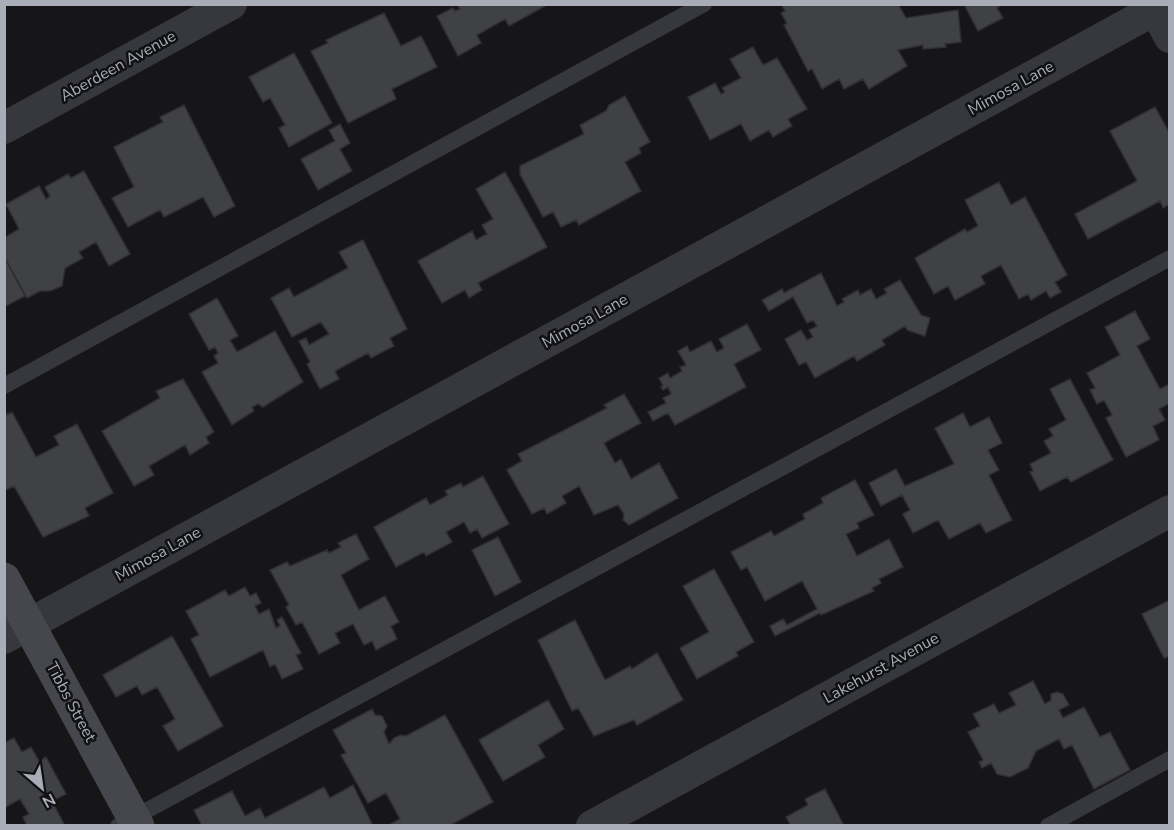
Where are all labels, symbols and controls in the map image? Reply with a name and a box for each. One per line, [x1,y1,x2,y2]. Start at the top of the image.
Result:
street label: Aberdeen Avenue [56,25,180,107]
street label: Mimosa Lane [964,55,1058,121]
street label: Mimosa Lane [538,288,632,354]
street label: Mimosa Lane [111,521,205,587]
street label: Lakehurst Avenue [819,627,943,709]
street label: Tibbs Street [41,658,101,746]
north arrow [12,758,72,818]
text: N [38,788,59,813]

